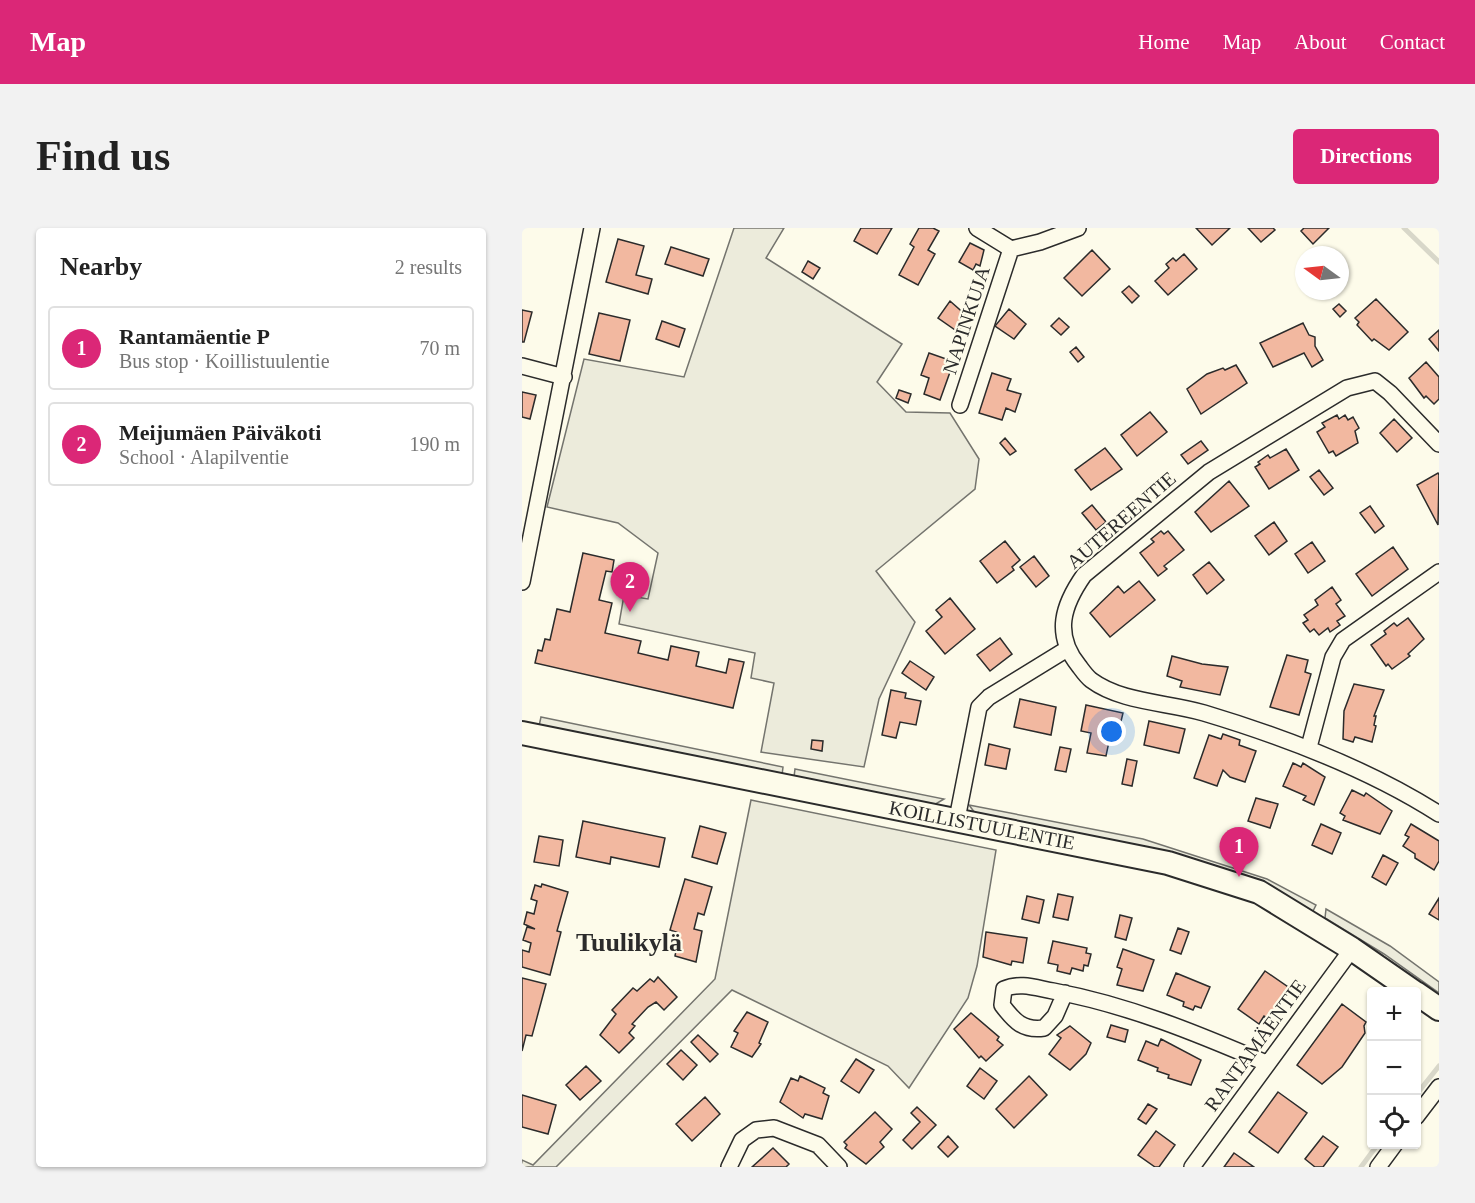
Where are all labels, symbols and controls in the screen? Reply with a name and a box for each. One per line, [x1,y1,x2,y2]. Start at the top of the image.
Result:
text: Map [30,26,86,57]
text: Home [1138,30,1190,54]
text: Map [1223,30,1261,54]
text: About [1294,30,1347,54]
text: Contact [1380,30,1445,54]
button: Directions [1293,129,1439,184]
text: Find us [36,133,170,179]
north arrow [1295,246,1349,300]
text: Nearby [60,252,142,281]
text: 2 results [395,256,462,278]
street label: NAPINKUJA [938,263,994,377]
text: Rantamäentie P [119,324,270,349]
text: 1 [77,337,87,359]
text: 70 m [419,337,460,359]
text: Bus stop · Koillistuulentie [119,350,330,372]
text: Meijumäen Päiväkoti [119,420,321,445]
text: 2 [77,433,87,455]
text: 190 m [409,433,460,455]
text: School · Alapilventie [119,446,289,468]
street label: AUTEREENTIE [1062,467,1180,573]
pin: 2 [610,562,650,612]
your location [1097,717,1126,746]
street label: KOILLISTUULENTIE [887,796,1077,854]
pin: 1 [1220,828,1258,877]
district label: Tuulikylä [576,928,682,957]
street label: RANTAMÄENTIE [1200,975,1310,1115]
map controls [1367,987,1421,1149]
button: + [1367,987,1421,1041]
button: − [1367,1041,1421,1095]
button: locate [1367,1095,1421,1149]

